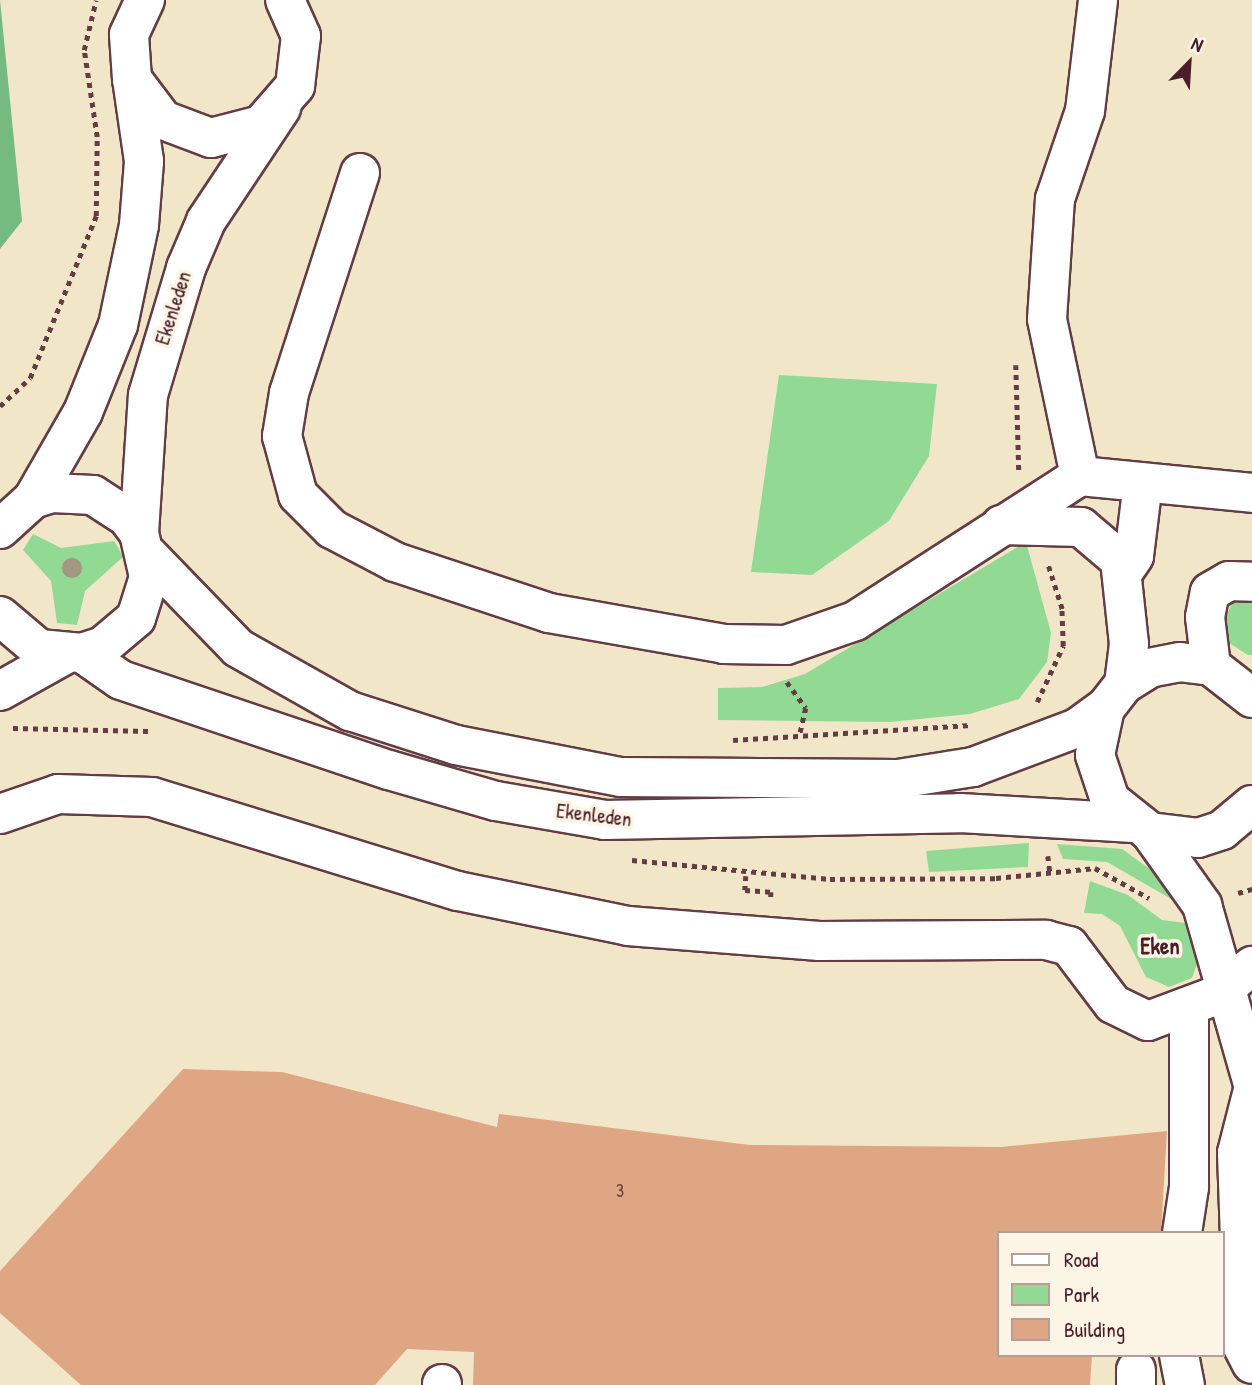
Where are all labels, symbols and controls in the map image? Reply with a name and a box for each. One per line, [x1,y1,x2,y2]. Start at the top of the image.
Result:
north arrow [1154,28,1224,98]
text: N [1188,30,1207,58]
street label: Ekenleden [149,268,197,348]
street label: Ekenleden [555,798,633,832]
district label: Eken [1140,932,1180,960]
house number: 3 [616,1180,624,1202]
legend [996,1231,1224,1357]
text: Road [1064,1245,1098,1274]
text: Park [1064,1280,1099,1309]
text: Building [1064,1315,1125,1344]

